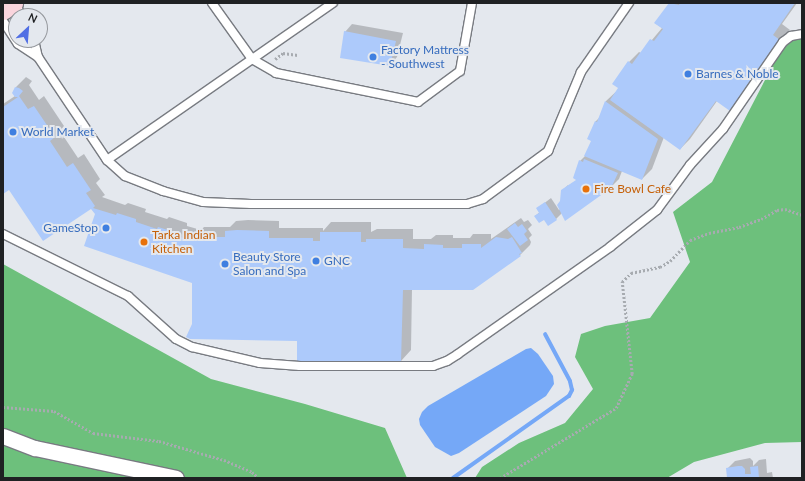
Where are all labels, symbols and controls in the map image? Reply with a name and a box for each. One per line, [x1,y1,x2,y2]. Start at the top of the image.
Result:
north arrow [8,8,48,48]
text: N [26,10,40,25]
place label: Factory Mattress - Southwest [381,43,469,71]
marker: Factory Mattress - Southwest [368,52,378,62]
place label: Barnes & Noble [696,67,779,81]
marker: Barnes & Noble [683,69,693,79]
place label: World Market [21,125,94,139]
marker: World Market [8,127,18,137]
place label: Fire Bowl Cafe [594,182,671,196]
marker: Fire Bowl Cafe [581,184,591,194]
place label: GameStop [43,221,98,235]
marker: GameStop [101,223,111,233]
place label: Tarka Indian Kitchen [152,228,215,256]
marker: Tarka Indian Kitchen [139,237,149,247]
place label: Beauty Store Salon and Spa [233,250,306,278]
place label: GNC [324,254,350,268]
marker: GNC [311,256,321,266]
marker: Beauty Store Salon and Spa [220,259,230,269]

